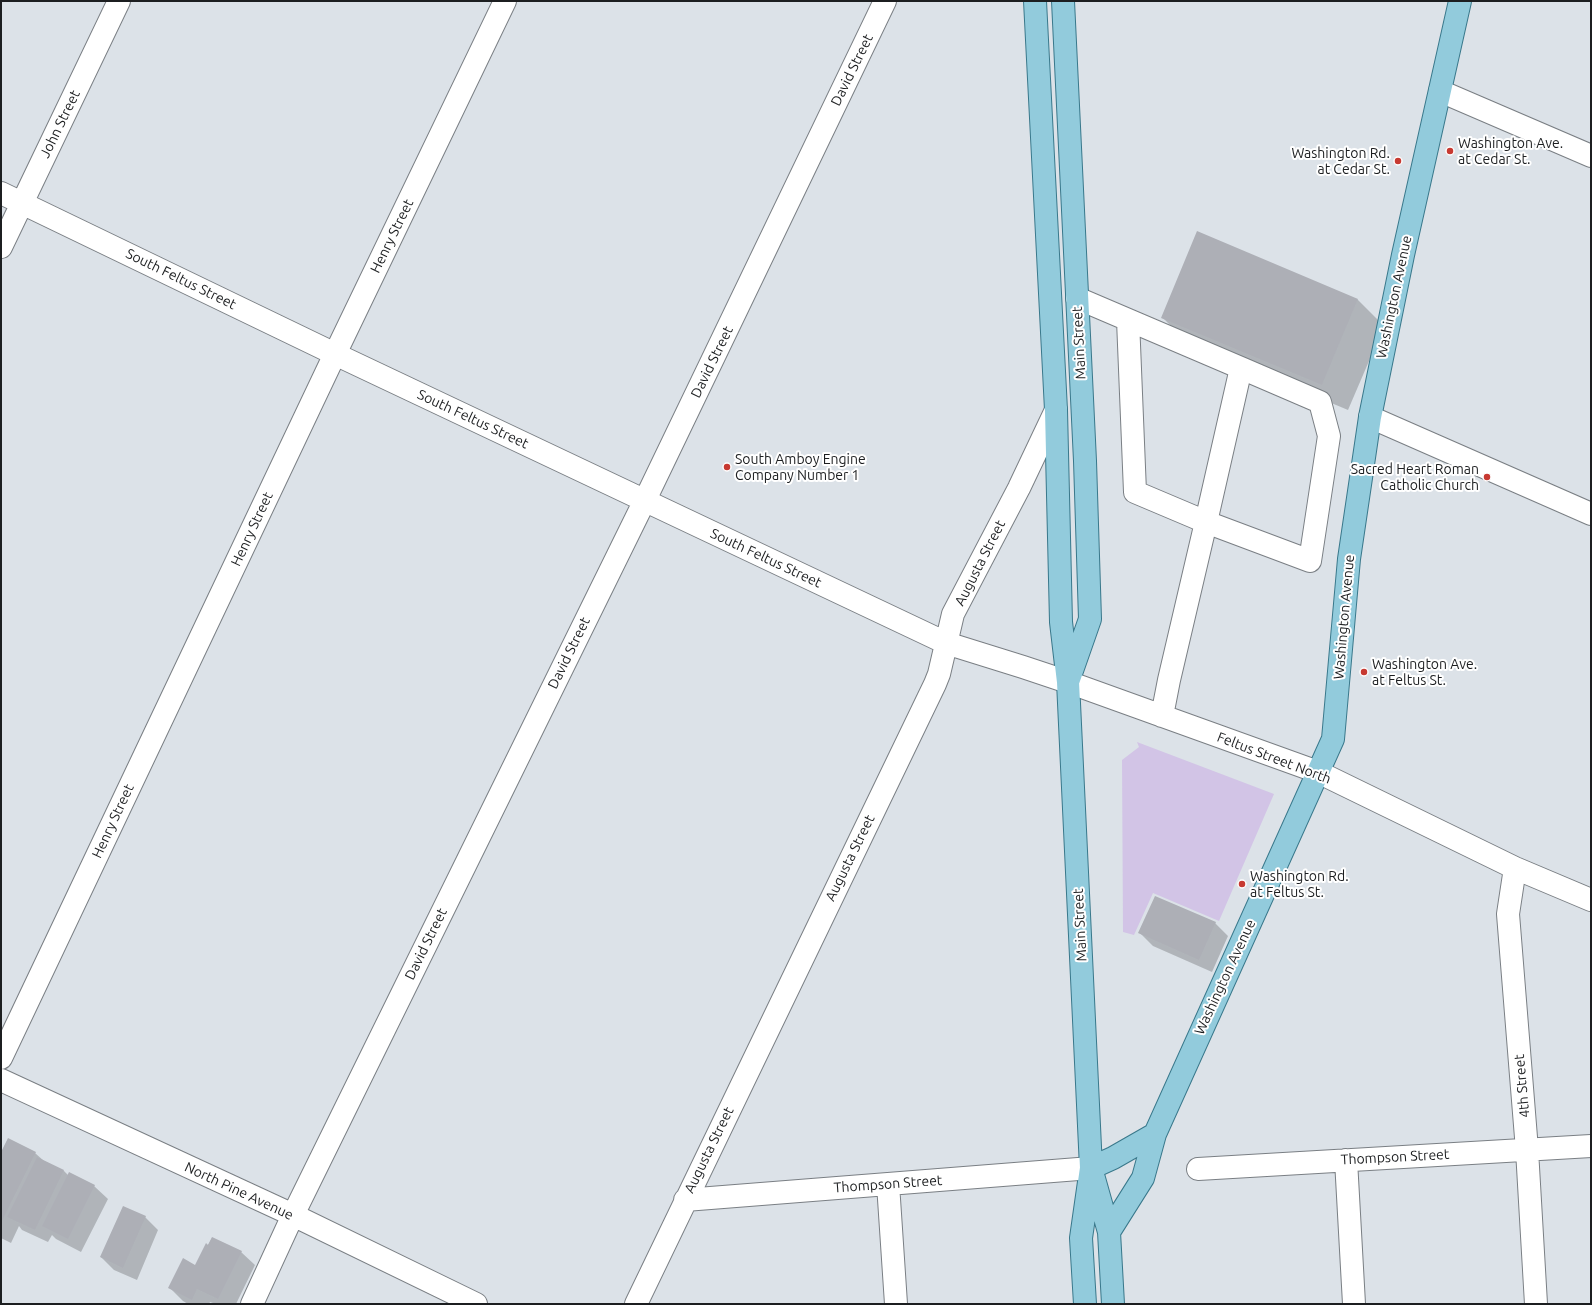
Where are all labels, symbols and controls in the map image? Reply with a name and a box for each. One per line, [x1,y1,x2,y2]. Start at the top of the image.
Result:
street label: David Street [827,31,877,109]
street label: John Street [36,87,84,161]
place label: Washington Ave. at Cedar St. [1458,135,1563,168]
place label: Washington Rd. at Cedar St. [1291,145,1390,178]
marker: Washington Ave. at Cedar St. [1445,146,1455,156]
marker: Washington Rd. at Cedar St. [1393,156,1403,166]
street label: Henry Street [367,196,417,276]
street label: Washington Avenue [1373,234,1415,360]
street label: South Feltus Street [123,245,239,313]
street label: Main Street [1069,306,1089,380]
street label: David Street [687,323,737,401]
street label: South Feltus Street [415,386,531,452]
place label: South Amboy Engine Company Number 1 [735,451,866,484]
place label: Sacred Heart Roman Catholic Church [1351,461,1479,494]
marker: South Amboy Engine Company Number 1 [722,462,732,472]
marker: Sacred Heart Roman Catholic Church [1482,472,1492,482]
street label: Henry Street [227,489,277,569]
street label: Augusta Street [951,517,1009,609]
street label: South Feltus Street [708,525,824,591]
street label: Washington Avenue [1330,554,1358,680]
street label: David Street [544,614,594,692]
place label: Washington Ave. at Feltus St. [1372,656,1477,688]
marker: Washington Ave. at Feltus St. [1359,667,1369,677]
street label: Feltus Street North [1215,729,1333,787]
street label: Henry Street [88,781,138,861]
street label: Augusta Street [822,812,878,904]
place label: Washington Rd. at Feltus St. [1250,868,1349,900]
marker: Washington Rd. at Feltus St. [1237,879,1247,889]
street label: Main Street [1070,888,1090,962]
street label: David Street [401,905,451,983]
street label: Washington Avenue [1191,917,1259,1037]
street label: 4th Street [1511,1054,1533,1118]
street label: Augusta Street [681,1104,737,1196]
street label: Thompson Street [1340,1146,1450,1168]
street label: North Pine Avenue [182,1158,296,1224]
street label: Thompson Street [833,1172,943,1196]

